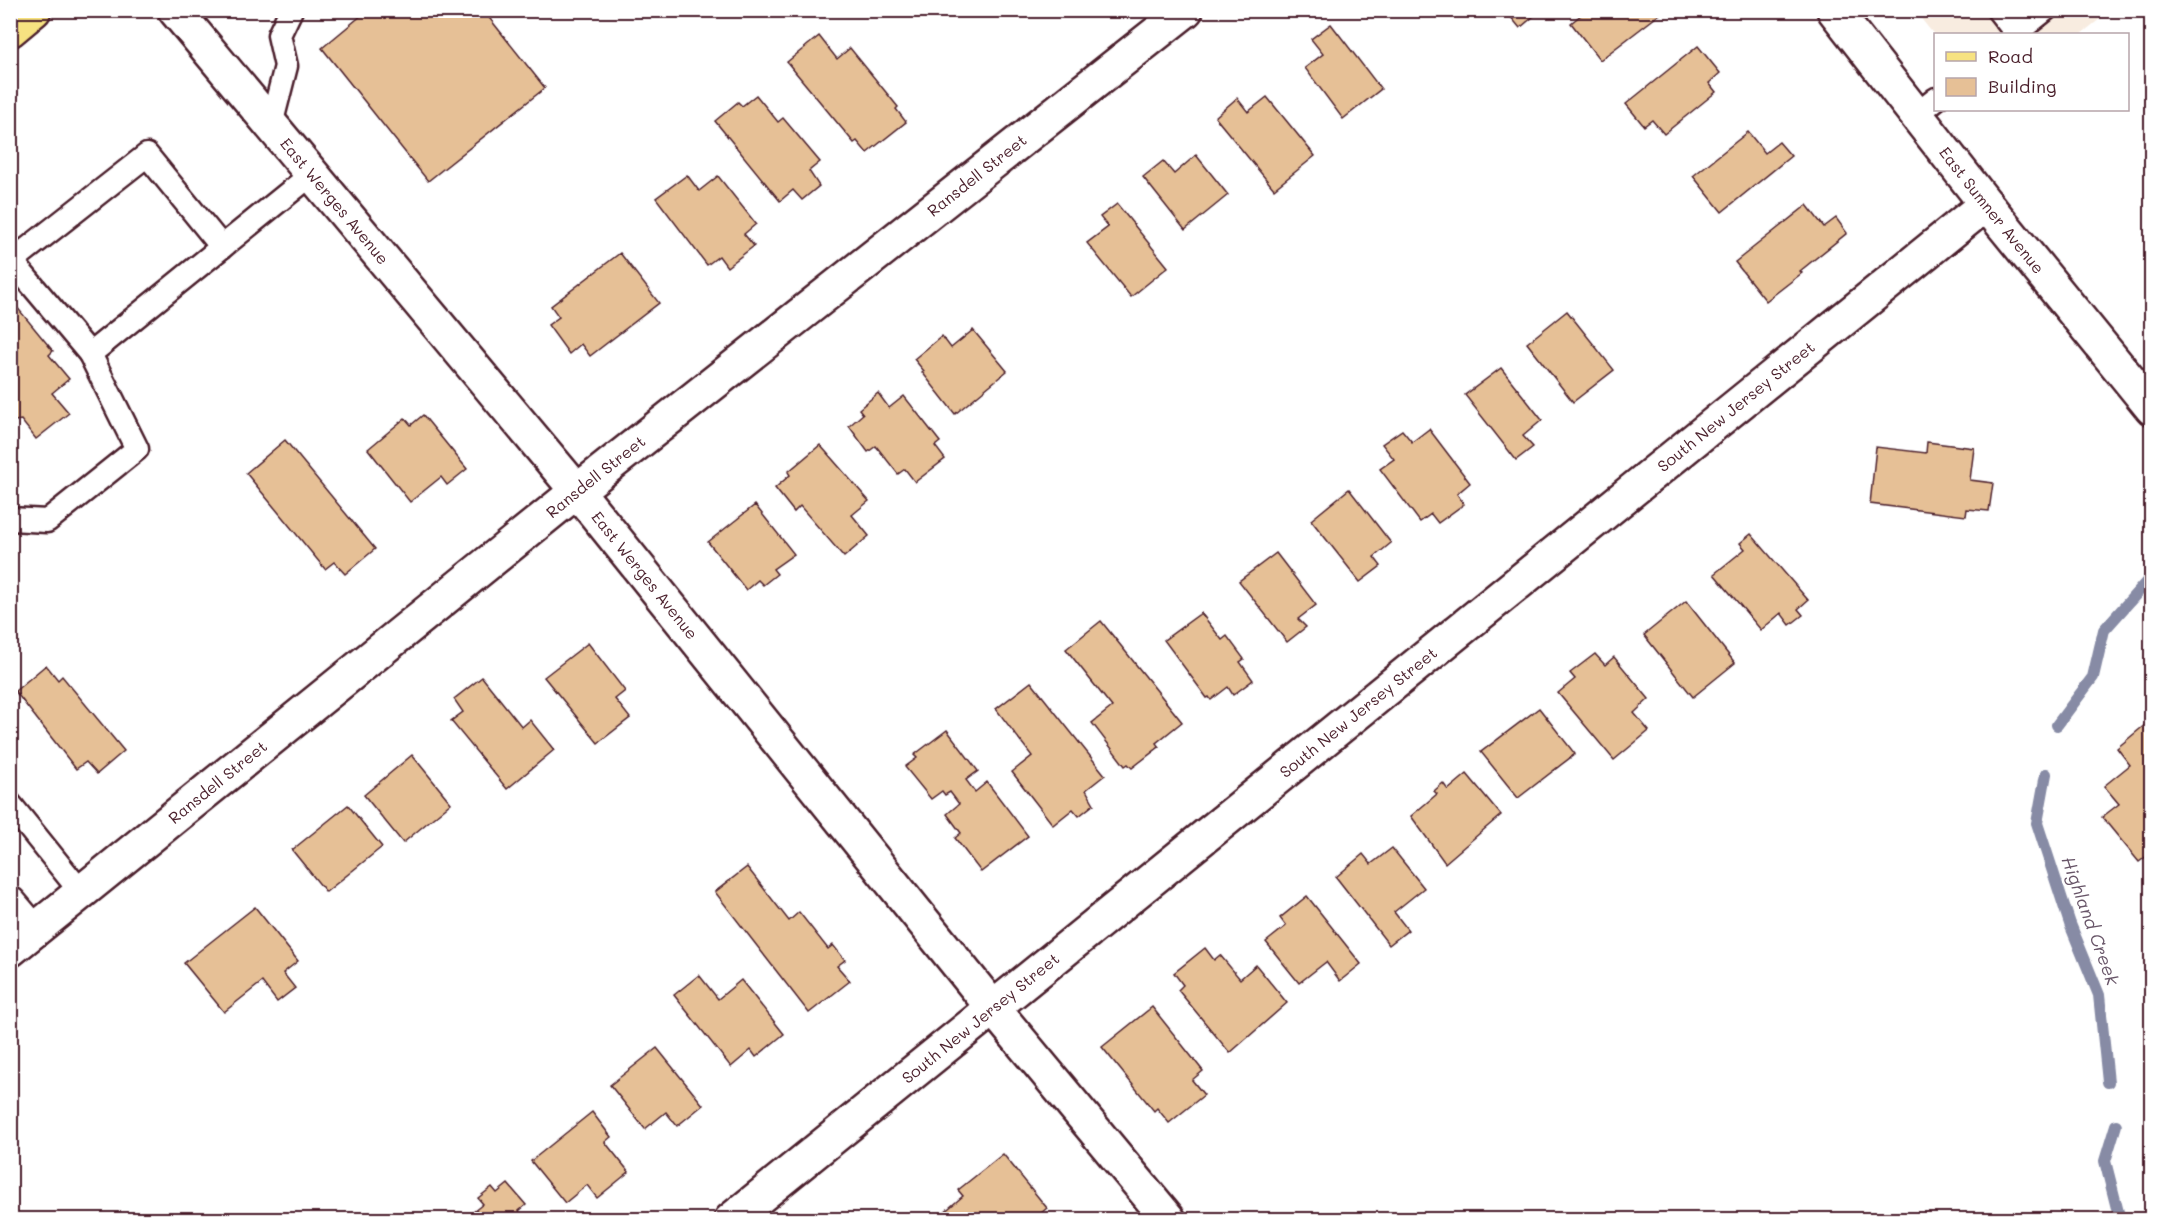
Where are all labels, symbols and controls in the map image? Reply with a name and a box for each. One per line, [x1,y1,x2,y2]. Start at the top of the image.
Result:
legend [1934,33,2129,111]
text: Road [1988,44,2033,68]
text: Building [1988,74,2056,98]
street label: Ransdell Street [922,129,1031,221]
street label: East Werges Avenue [276,133,394,268]
street label: East Sumner Avenue [1935,142,2049,278]
street label: South New Jersey Street [1653,336,1819,476]
street label: Ransdell Street [541,430,649,522]
street label: East Werges Avenue [587,507,703,643]
street label: South New Jersey Street [1275,642,1441,782]
street label: Ransdell Street [164,735,271,828]
water label: Highland Creek [2056,853,2126,989]
street label: South New Jersey Street [897,948,1063,1088]

